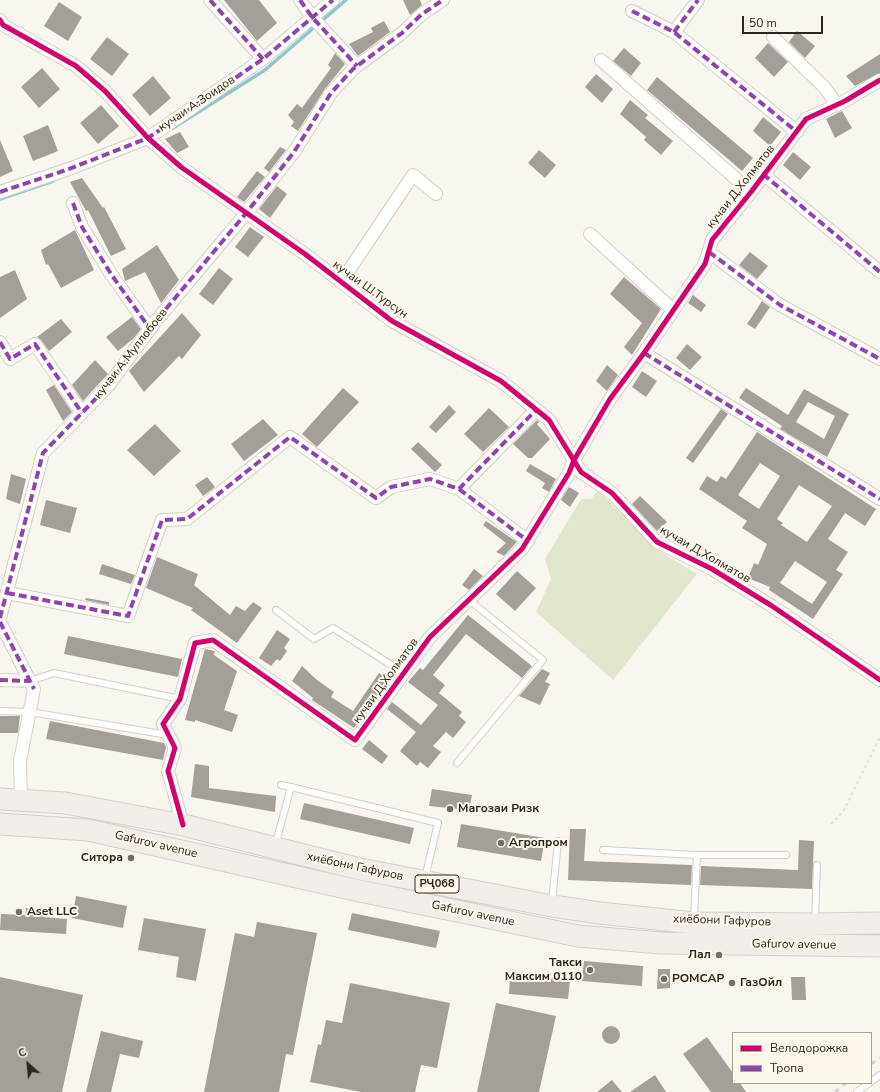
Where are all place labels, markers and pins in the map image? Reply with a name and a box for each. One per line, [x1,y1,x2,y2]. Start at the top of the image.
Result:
place label: Магозаи Ризк [458,802,539,816]
marker: Магозаи Ризк [445,804,455,814]
place label: Агропром [509,836,568,850]
marker: Агропром [496,838,506,848]
place label: Ситора [81,851,123,865]
marker: Ситора [126,853,136,863]
place label: Aset LLC [27,905,77,919]
marker: Aset LLC [14,907,24,917]
place label: Лал [688,948,711,962]
marker: Лал [714,950,724,960]
place label: Такси Максим 0110 [505,956,582,984]
marker: Такси Максим 0110 [585,965,595,975]
place label: РОМСАР [672,972,724,986]
marker: РОМСАР [659,974,669,984]
place label: ГазОйл [740,976,782,990]
marker: ГазОйл [727,978,737,988]

